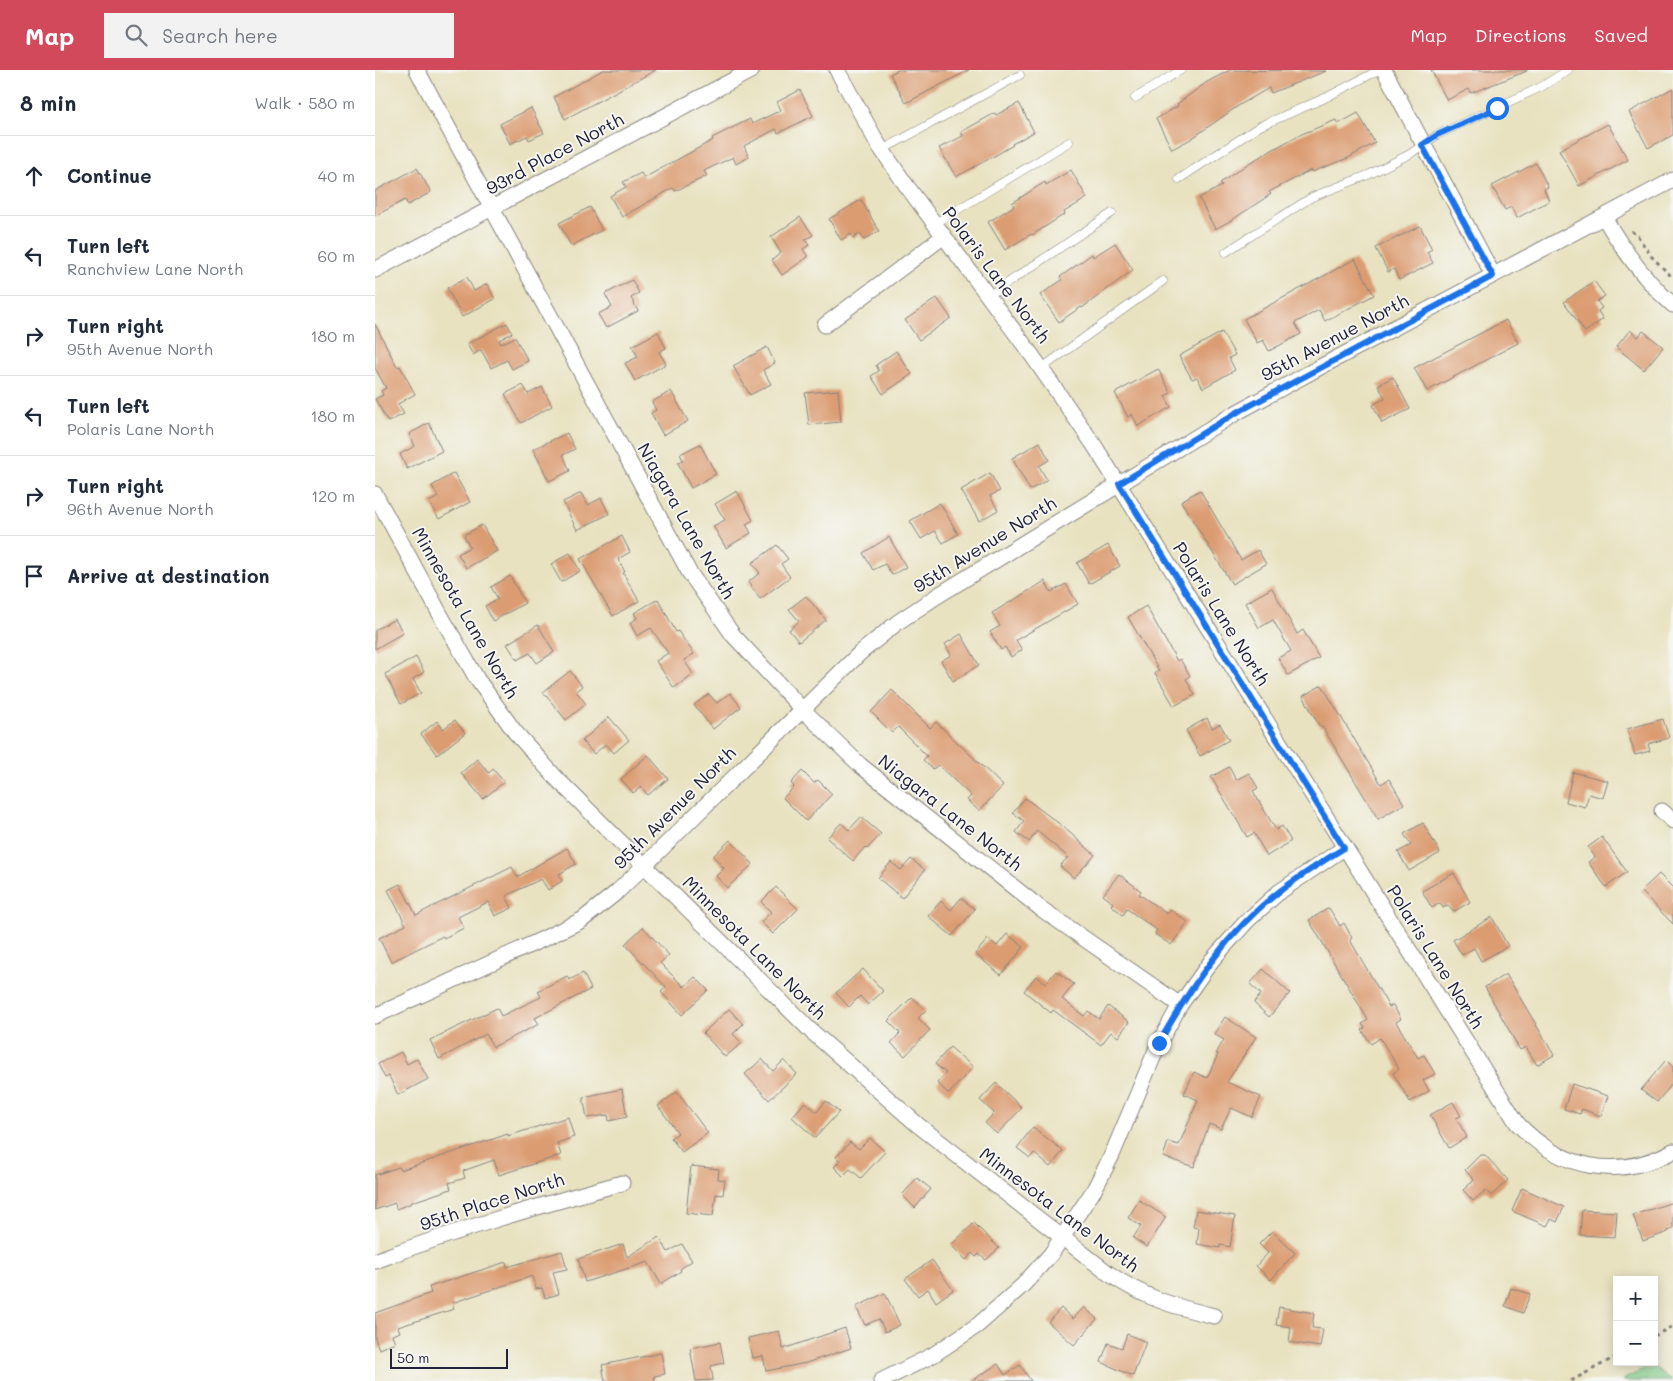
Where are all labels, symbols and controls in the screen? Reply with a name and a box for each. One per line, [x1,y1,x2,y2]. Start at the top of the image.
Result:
search box [104,13,454,58]
text: Map [25,20,74,51]
icon: search [122,21,150,49]
text: Search here [162,23,278,48]
text: Map [1410,23,1447,47]
text: Directions [1475,23,1567,47]
text: Saved [1595,23,1648,47]
text: 8 min [20,89,76,116]
text: Walk · 580 m [255,92,355,113]
route start [1486,97,1509,120]
street label: 93rd Place North [481,107,628,200]
icon: ahead [20,162,48,190]
text: Continue [67,163,152,188]
text: 40 m [318,165,355,186]
street label: Polaris Lane North [938,201,1056,348]
text: Turn left [67,233,150,258]
icon: left [20,242,48,270]
text: 60 m [318,245,355,266]
text: Ranchview Lane North [67,258,243,279]
street label: 95th Avenue North [1256,288,1413,386]
text: Turn right [67,313,164,338]
icon: right [20,322,48,350]
text: 180 m [310,325,355,346]
text: 95th Avenue North [67,338,213,359]
text: Turn left [67,393,150,418]
icon: left [20,402,48,430]
text: 180 m [310,405,355,426]
text: Polaris Lane North [67,418,214,439]
street label: Niagara Lane North [632,438,741,603]
text: Turn right [67,473,164,498]
icon: right [20,482,48,510]
text: 120 m [311,485,355,506]
street label: 95th Avenue North [909,491,1060,598]
text: 96th Avenue North [67,498,213,519]
street label: Minnesota Lane North [407,523,525,702]
street label: Polaris Lane North [1168,537,1276,690]
icon: arrive [20,562,48,590]
text: Arrive at destination [67,563,270,588]
street label: 95th Avenue North [608,741,741,874]
street label: Niagara Lane North [874,748,1027,876]
street label: Minnesota Lane North [678,870,832,1024]
street label: Polaris Lane North [1382,880,1490,1033]
route end [1148,1032,1171,1055]
street label: Minnesota Lane North [975,1141,1144,1277]
street label: 95th Place North [417,1166,567,1236]
map controls [1613,1276,1658,1366]
button: + [1613,1276,1658,1321]
button: − [1613,1321,1658,1366]
scale bar [390,1346,507,1369]
text: 50 m [397,1348,429,1367]

